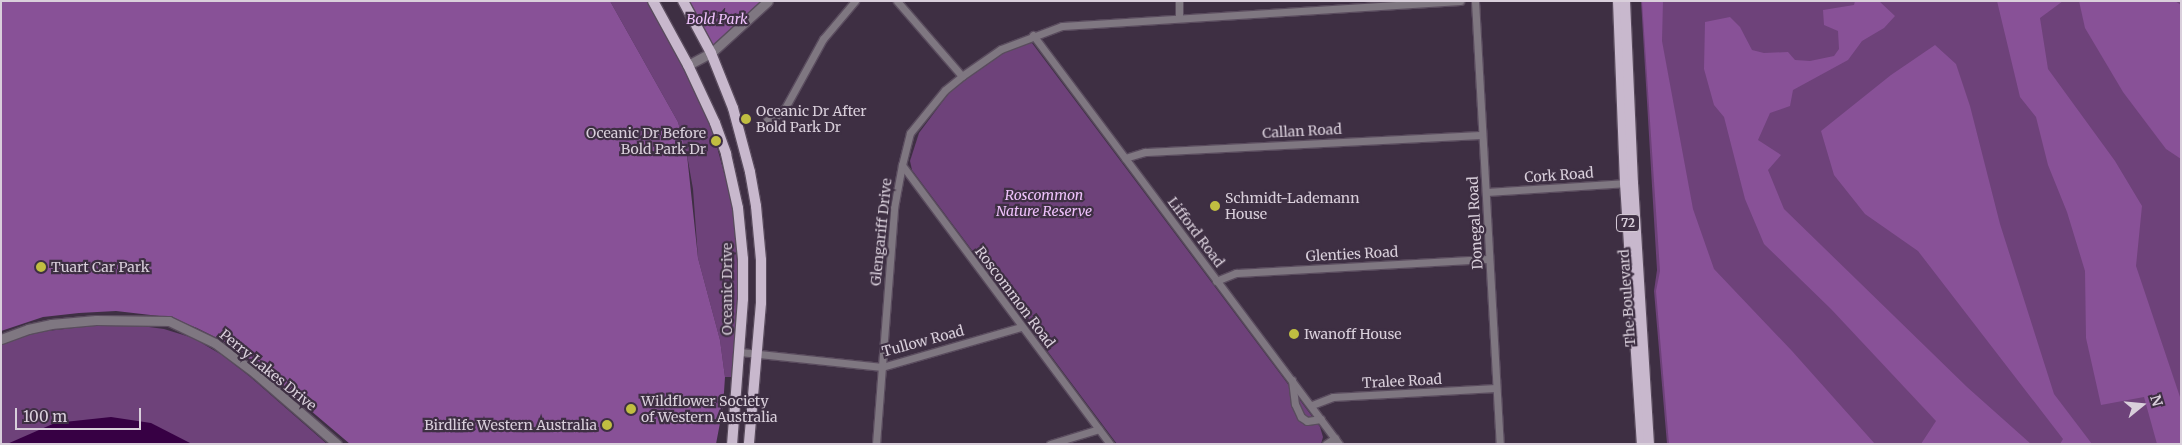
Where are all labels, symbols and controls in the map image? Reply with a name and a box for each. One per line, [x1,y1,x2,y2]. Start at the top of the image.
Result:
park label: Bold Park [686,11,748,27]
place label: Oceanic Dr After Bold Park Dr [756,103,867,136]
marker: Oceanic Dr After Bold Park Dr [740,113,752,125]
street label: Callan Road [1262,121,1342,141]
place label: Oceanic Dr Before Bold Park Dr [586,125,706,158]
marker: Oceanic Dr Before Bold Park Dr [710,135,722,147]
street label: Cork Road [1524,164,1594,186]
street label: Donegal Road [1464,176,1486,270]
street label: Glengariff Drive [867,177,895,287]
park label: Roscommon Nature Reserve [996,187,1092,220]
place label: Schmidt-Lademann House [1225,190,1359,222]
street label: Lifford Road [1164,194,1228,270]
marker: Schmidt-Lademann House [1209,200,1221,212]
road number: 72 [1616,214,1640,232]
street label: Oceanic Drive [719,243,735,335]
street label: Roscommon Road [972,243,1058,351]
street label: Glenties Road [1305,243,1399,265]
street label: The Boulevard [1615,249,1639,347]
place label: Tuart Car Park [51,259,150,275]
marker: Tuart Car Park [35,261,47,273]
street label: Tullow Road [880,322,966,360]
street label: Perry Lakes Drive [216,326,320,414]
place label: Iwanoff House [1304,326,1402,342]
marker: Iwanoff House [1288,328,1300,340]
street label: Tralee Road [1362,371,1442,391]
north arrow [2117,380,2167,430]
place label: Wildflower Society of Western Australia [641,393,778,426]
text: N [2146,393,2167,409]
scale bar [18,398,144,430]
marker: Wildflower Society of Western Australia [625,403,637,415]
text: 100 m [23,407,67,426]
place label: Birdlife Western Australia [424,417,597,433]
marker: Birdlife Western Australia [601,419,613,431]

